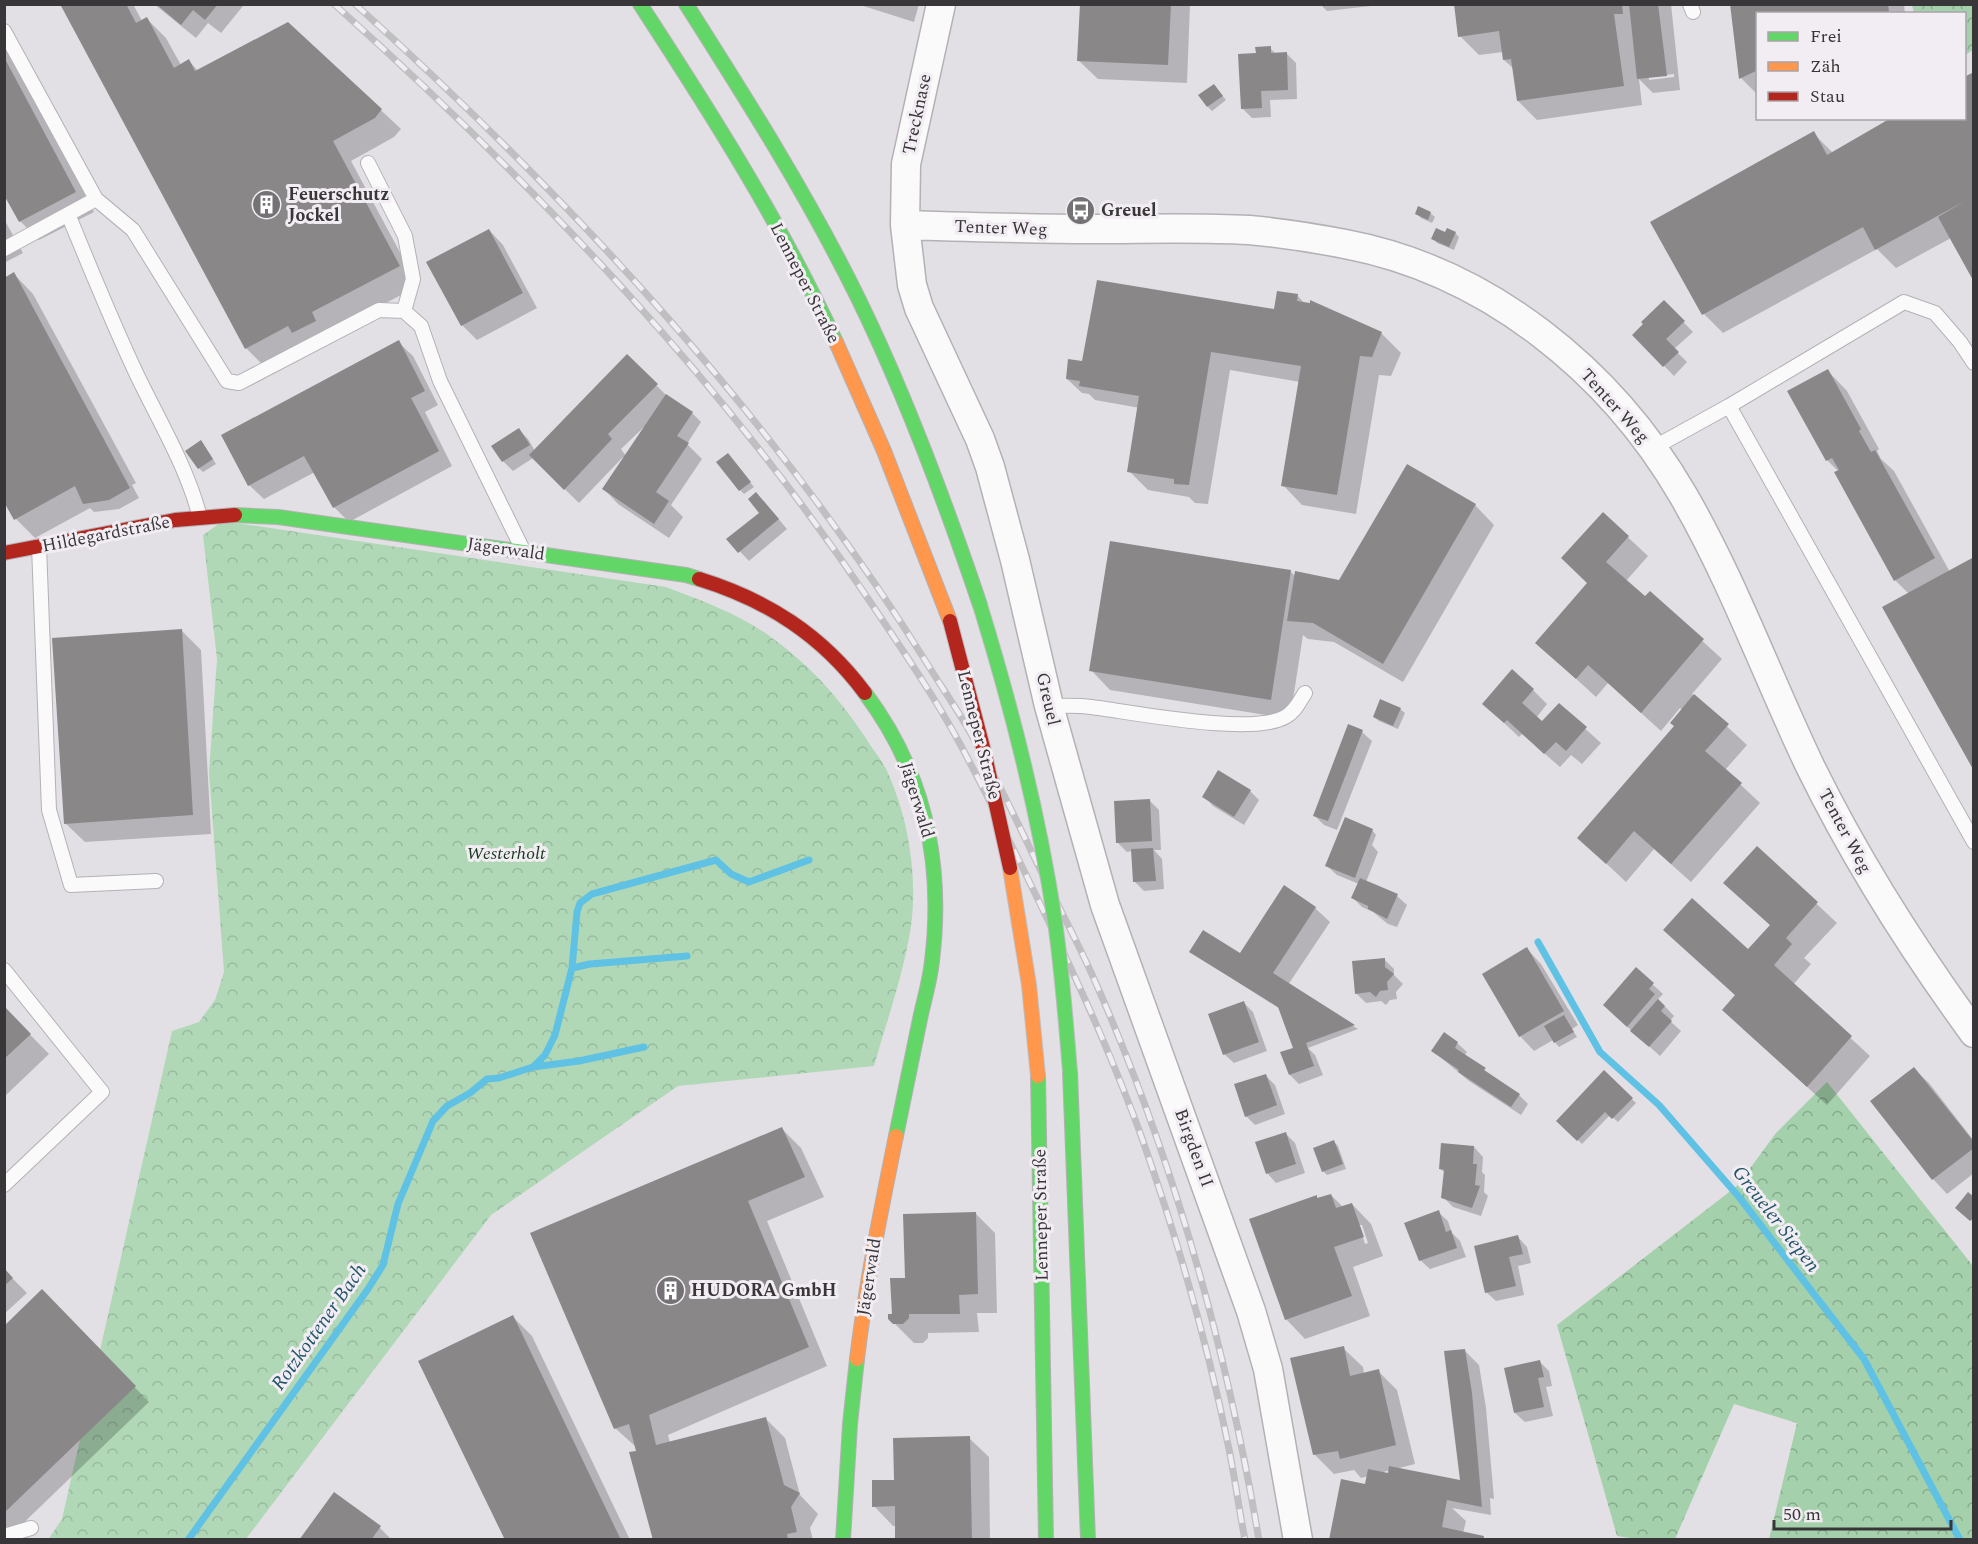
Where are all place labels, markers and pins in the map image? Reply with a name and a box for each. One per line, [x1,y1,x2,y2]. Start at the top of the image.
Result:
place label: Feuerschutz Jockel [288,181,389,229]
building icon: Feuerschutz Jockel [251,188,283,220]
bus stop icon: Greuel [1064,194,1096,226]
place label: Greuel [1101,197,1157,224]
building icon: HUDORA GmbH [654,1274,686,1306]
place label: HUDORA GmbH [691,1277,837,1304]

